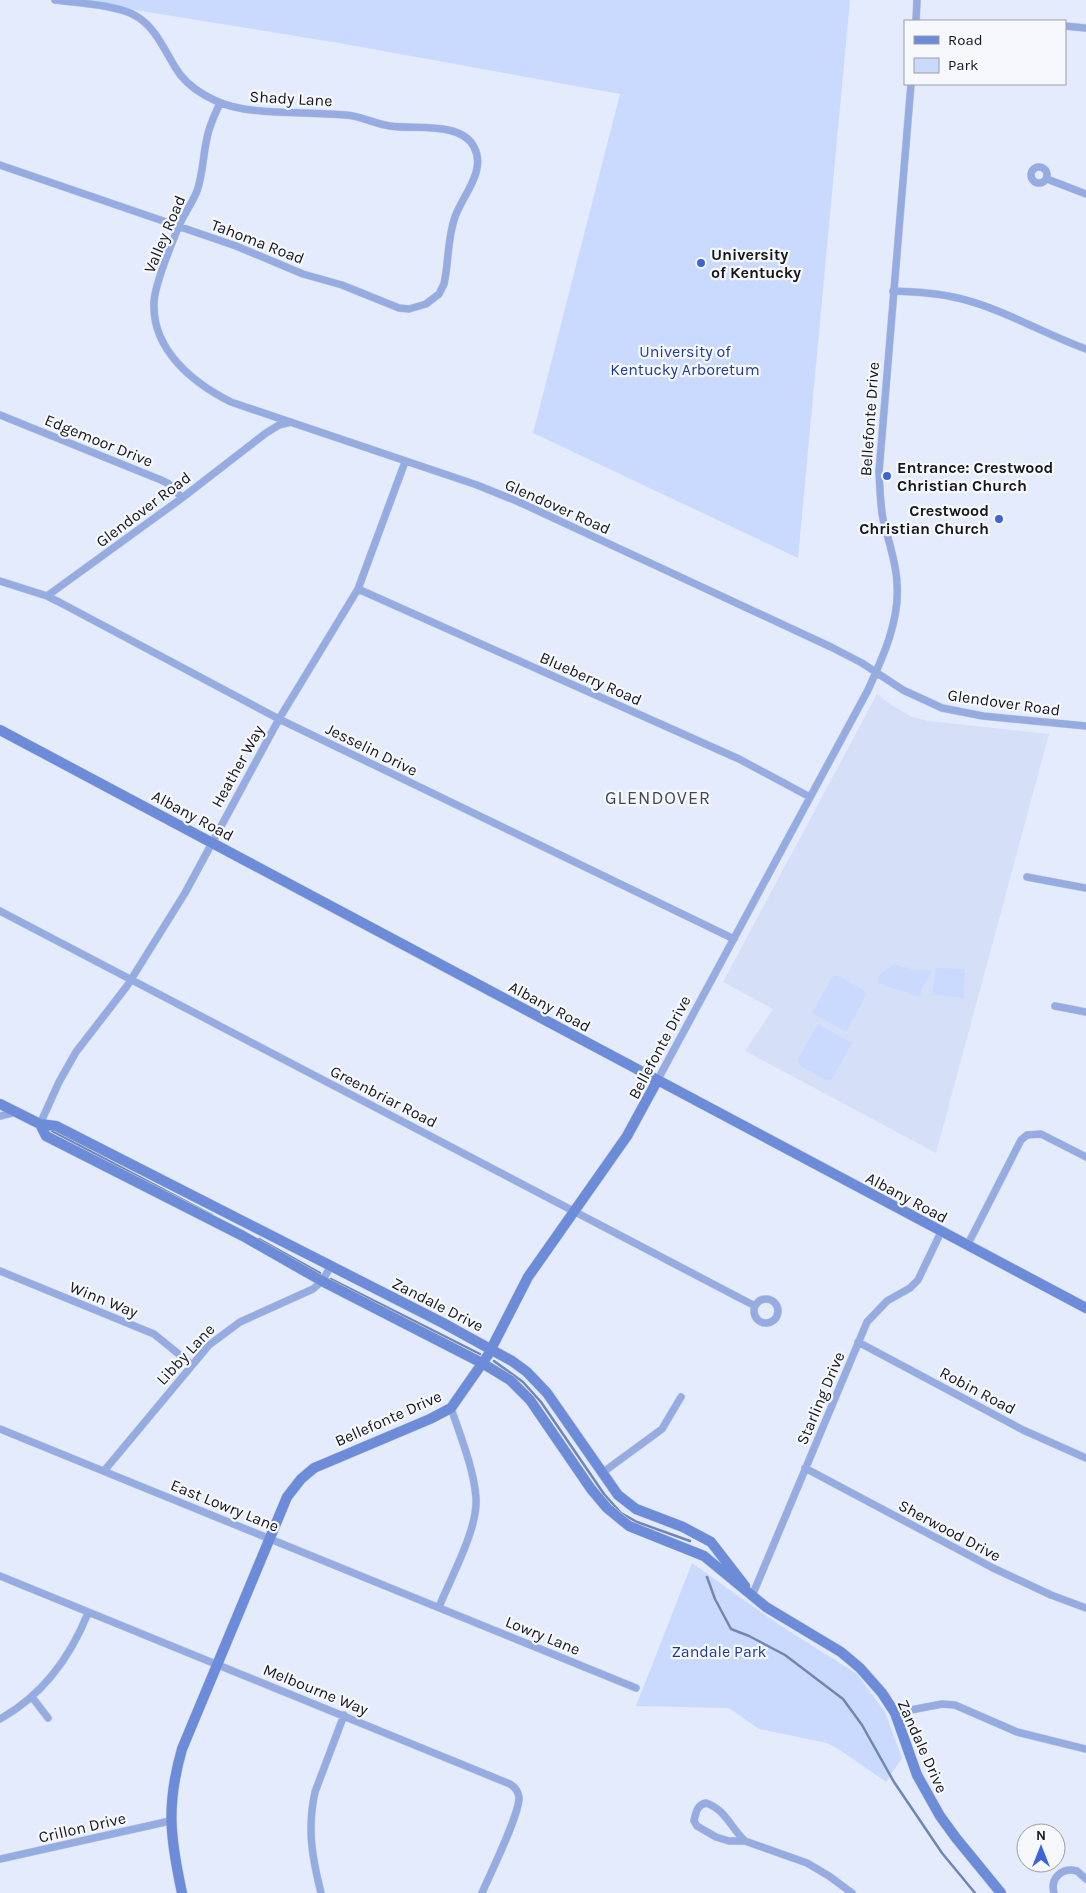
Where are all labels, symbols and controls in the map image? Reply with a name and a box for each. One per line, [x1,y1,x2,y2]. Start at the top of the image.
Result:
legend [904,20,1066,85]
text: Road [948,31,983,49]
text: Park [948,56,978,74]
street label: Shady Lane [249,87,333,110]
street label: Valley Road [140,192,189,276]
street label: Tahoma Road [209,215,307,268]
place label: University of Kentucky [711,245,801,282]
marker: University of Kentucky [695,257,707,269]
park label: University of Kentucky Arboretum [610,342,760,379]
street label: Bellefonte Drive [856,361,883,477]
street label: Edgemoor Drive [42,410,156,471]
place label: Entrance: Crestwood Christian Church [897,458,1053,495]
street label: Glendover Road [92,468,194,551]
marker: Entrance: Crestwood Christian Church [881,470,893,482]
street label: Glendover Road [502,475,614,538]
place label: Crestwood Christian Church [859,501,989,538]
marker: Crestwood Christian Church [993,513,1005,525]
street label: Blueberry Road [537,647,645,709]
street label: Glendover Road [946,685,1061,720]
street label: Jesselin Drive [323,719,421,780]
street label: Heather Way [207,721,268,811]
street label: Albany Road [149,786,237,845]
district label: GLENDOVER [605,787,711,809]
street label: Albany Road [506,977,594,1036]
street label: Bellefonte Drive [624,992,695,1102]
street label: Greenbriar Road [327,1061,440,1132]
street label: Albany Road [863,1168,951,1227]
street label: Zandale Drive [389,1273,487,1336]
street label: Winn Way [67,1277,141,1322]
street label: Libby Lane [152,1320,218,1389]
street label: Starling Drive [792,1349,849,1448]
street label: Robin Road [937,1363,1019,1418]
street label: Bellefonte Drive [332,1386,444,1450]
street label: East Lowry Lane [168,1475,282,1536]
street label: Sherwood Drive [895,1496,1004,1565]
street label: Lowry Lane [503,1612,583,1659]
park label: Zandale Park [671,1642,767,1661]
street label: Melbourne Way [260,1660,372,1719]
street label: Zandale Drive [894,1697,952,1796]
street label: Crillon Drive [37,1808,128,1847]
north arrow [1016,1823,1066,1873]
text: N [1036,1827,1046,1844]

